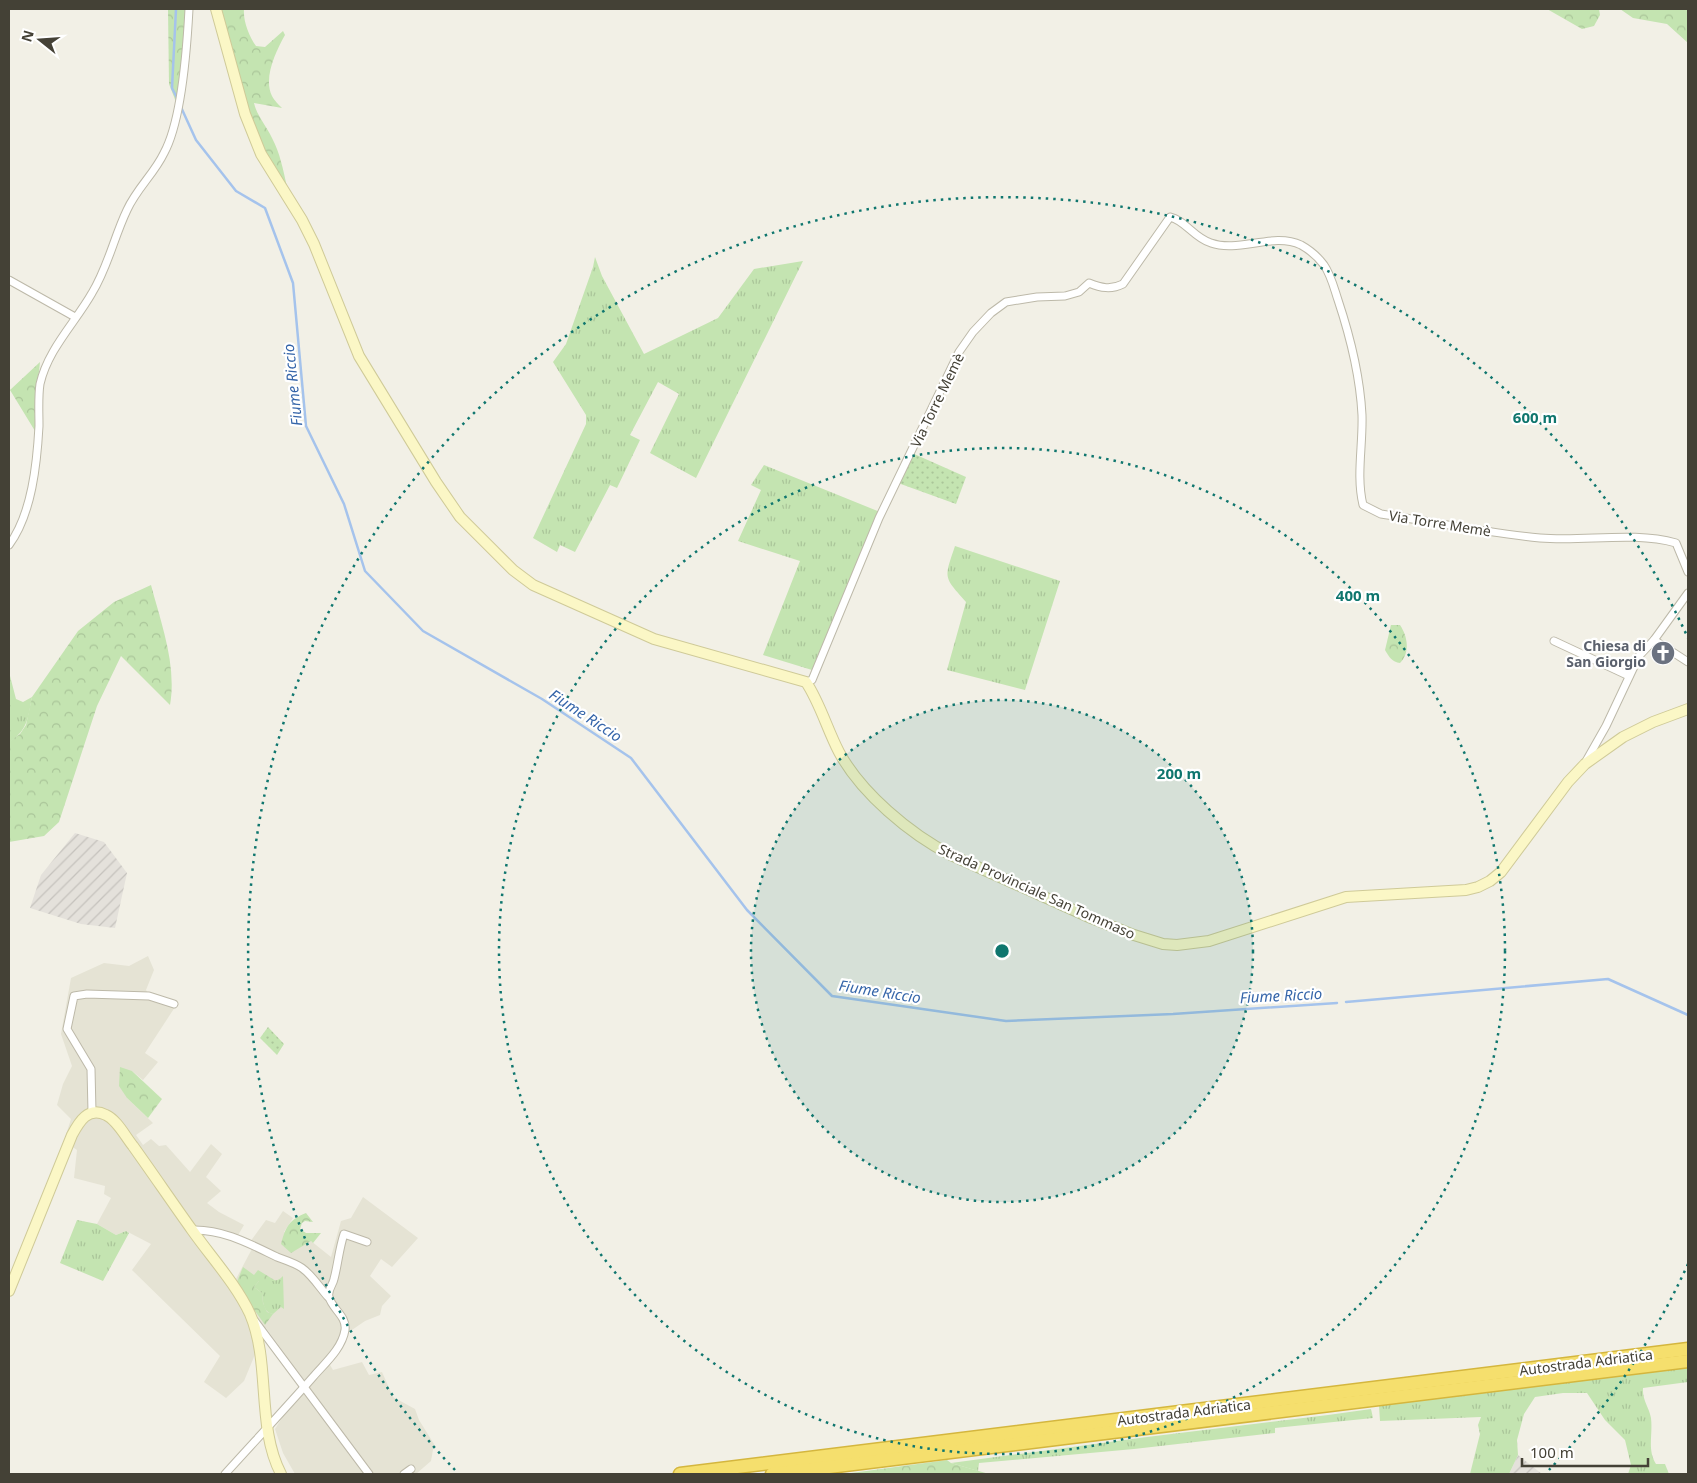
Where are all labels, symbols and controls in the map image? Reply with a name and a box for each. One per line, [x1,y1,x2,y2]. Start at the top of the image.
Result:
north arrow [15,15,65,65]
text: N [16,28,38,44]
water label: Fiume Riccio [278,343,306,427]
street label: Via Torre Memè [906,349,968,451]
text: 600 m [1513,407,1557,427]
street label: Via Torre Memè [1388,506,1493,540]
text: 400 m [1336,585,1380,605]
place label: Chiesa di San Giorgio [1566,636,1646,671]
church icon: Chiesa di San Giorgio [1650,640,1676,666]
water label: Fiume Riccio [546,684,626,746]
text: 200 m [1157,763,1201,783]
street label: Strada Provinciale San Tommaso [936,839,1138,943]
centre of rings [993,942,1011,960]
water label: Fiume Riccio [838,975,922,1007]
water label: Fiume Riccio [1239,983,1323,1007]
street label: Autostrada Adriatica [1518,1344,1654,1380]
street label: Autostrada Adriatica [1116,1394,1252,1430]
scale bar [1522,1436,1648,1468]
text: 100 m [1530,1442,1574,1462]

